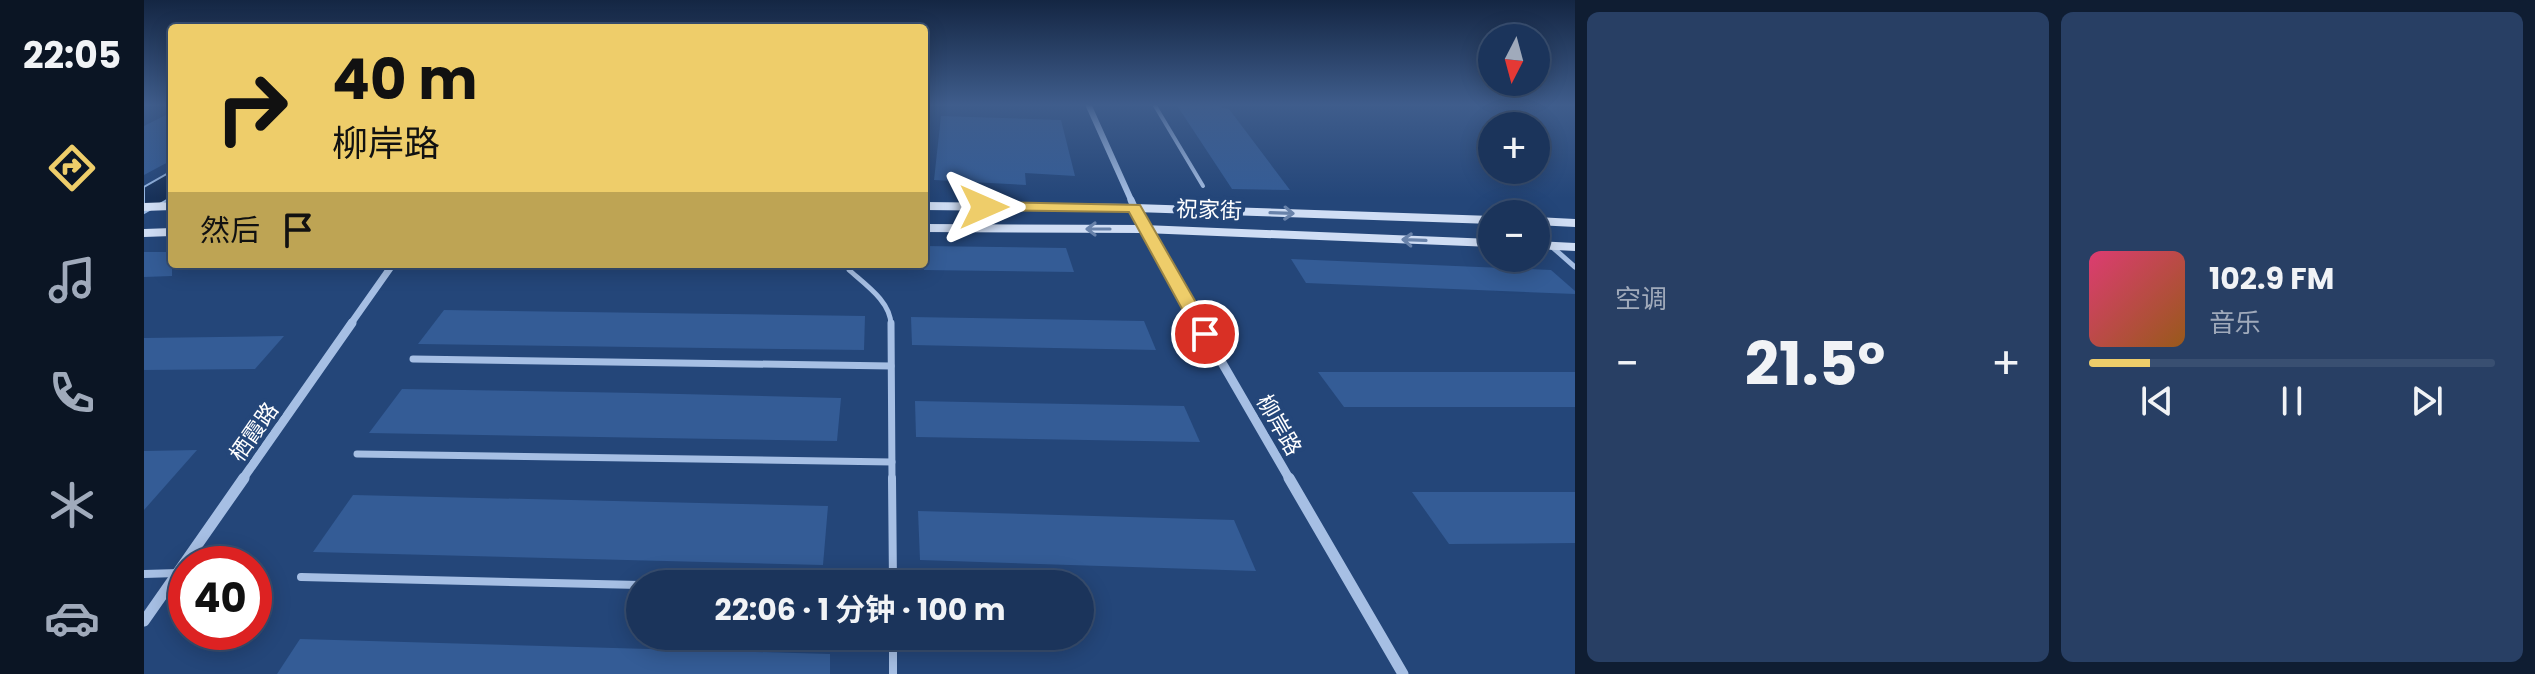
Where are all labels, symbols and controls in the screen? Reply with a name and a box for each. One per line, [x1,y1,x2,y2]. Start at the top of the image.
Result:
north arrow [1478,24,1550,96]
map controls [1478,24,1550,272]
text: 22:05 [23,30,121,81]
text: 40 m [332,40,478,119]
icon: right [200,56,304,160]
button: + [1478,112,1550,184]
text: 柳岸路 [332,118,440,169]
icon: directions [44,140,100,196]
position arrow [942,165,1026,249]
street label: 祝家街 [1175,193,1243,227]
button: − [1478,200,1550,272]
one-way arrow [1268,205,1295,220]
icon: arrive [276,208,320,252]
text: 然后 [200,209,260,252]
one-way arrow [1085,221,1112,237]
one-way arrow [1401,233,1428,248]
icon: music [44,252,100,308]
text: 102.9 FM [2209,257,2334,300]
text: 空调 [1615,281,1667,317]
pin [1171,300,1239,368]
text: 音乐 [2209,305,2261,341]
icon: arrive [1183,312,1227,356]
text: 21.5° [1745,322,1885,406]
text: − [1615,333,1639,394]
text: + [1991,333,2021,394]
icon: phone [44,365,100,421]
icon: previous [2135,379,2179,423]
icon: pause [2270,379,2314,423]
icon: next [2405,379,2449,423]
street label: 柳岸路 [1249,389,1309,461]
street label: 栖霞路 [222,396,286,468]
icon: climate [44,477,100,533]
speed limit sign: 40 [168,546,272,650]
text: 22:06 · 1 分钟 · 100 m [715,588,1006,631]
icon: car [44,590,100,646]

